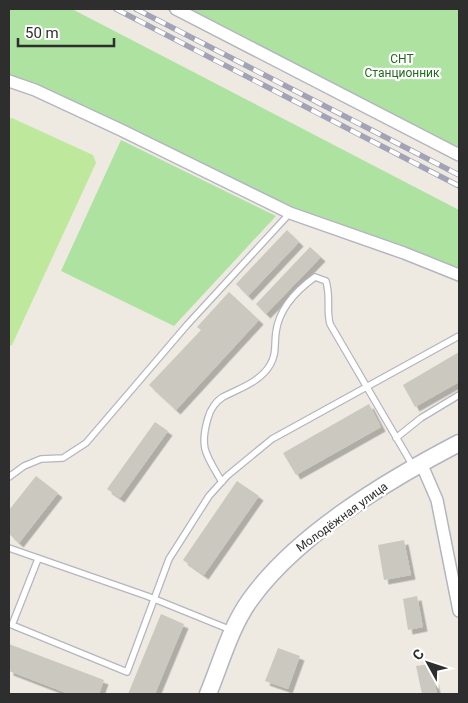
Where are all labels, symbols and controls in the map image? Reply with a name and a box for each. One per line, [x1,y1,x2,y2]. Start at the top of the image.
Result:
scale bar [18,15,114,47]
text: 50 m [25,24,59,42]
park label: СНТ Станционник [364,52,440,80]
street label: Молодёжная улица [294,479,390,555]
north arrow [403,638,453,688]
text: С [409,646,427,663]

